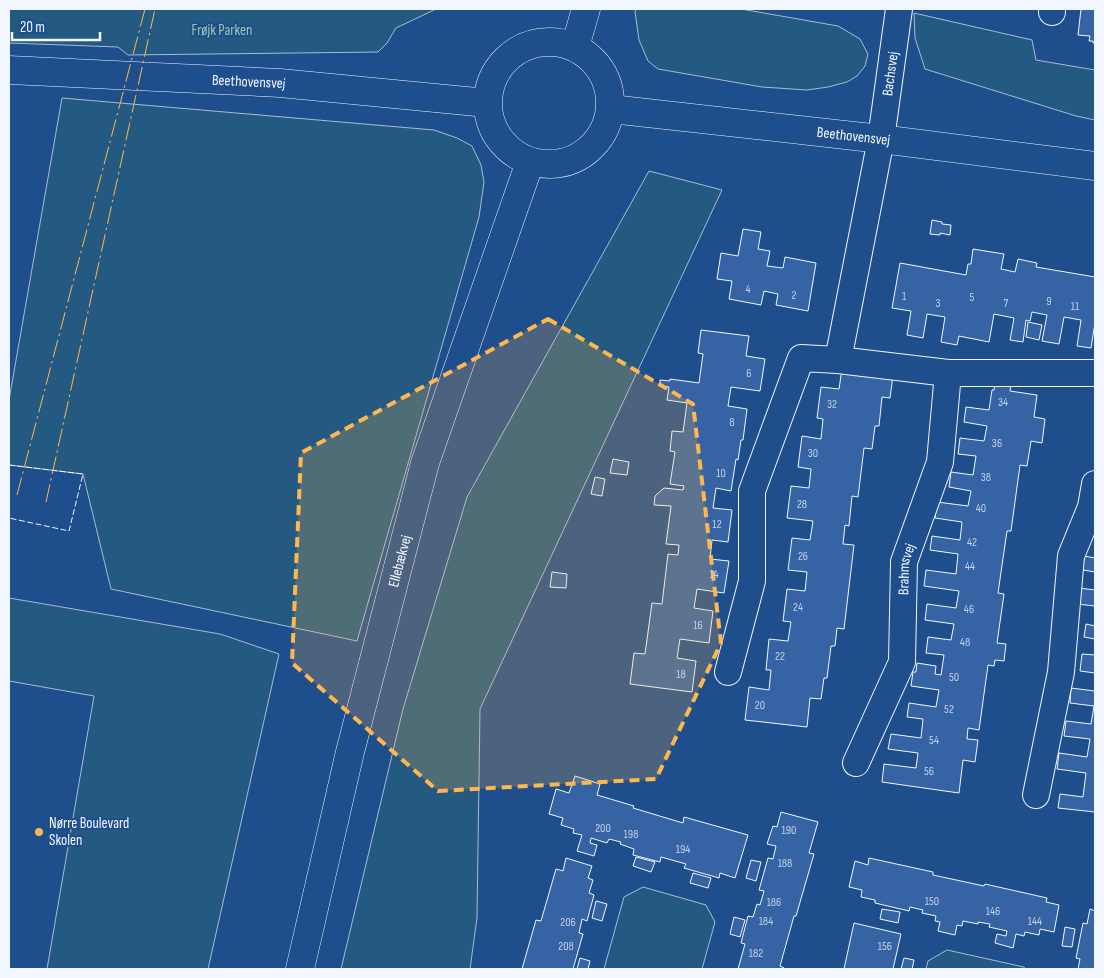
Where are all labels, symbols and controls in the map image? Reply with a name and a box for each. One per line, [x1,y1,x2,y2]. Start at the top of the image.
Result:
scale bar [12,10,100,42]
text: 20 m [20,18,45,37]
park label: Frøjk Parken [192,21,252,40]
street label: Bachsvej [878,50,903,97]
street label: Beethovensvej [211,71,287,94]
street label: Beethovensvej [816,123,892,150]
house number: 4 [745,282,751,297]
house number: 2 [792,288,797,303]
house number: 1 [902,289,907,304]
house number: 5 [970,290,975,305]
house number: 9 [1046,294,1052,309]
house number: 3 [935,296,941,311]
house number: 7 [1004,296,1009,311]
house number: 11 [1071,299,1080,314]
house number: 6 [746,366,752,381]
house number: 34 [998,395,1008,410]
house number: 32 [827,397,837,412]
house number: 8 [729,415,735,430]
house number: 36 [992,436,1002,451]
house number: 30 [808,446,818,461]
house number: 10 [716,466,726,481]
house number: 38 [981,470,991,485]
house number: 28 [797,497,807,512]
house number: 40 [976,501,986,516]
house number: 12 [712,517,722,532]
street label: Ellebækvej [384,533,416,589]
house number: 42 [967,535,977,550]
street label: Brahmsvej [894,541,920,595]
house number: 26 [798,549,808,564]
house number: 44 [965,559,975,574]
house number: 14 [709,567,719,582]
house number: 24 [793,600,803,615]
house number: 46 [964,602,974,617]
house number: 16 [693,618,703,633]
house number: 48 [960,635,970,650]
house number: 22 [775,649,785,664]
house number: 18 [676,667,686,682]
house number: 50 [949,670,959,685]
house number: 20 [755,698,765,713]
house number: 52 [944,702,954,717]
house number: 54 [929,733,939,748]
house number: 56 [924,764,934,779]
place label: Nørre Boulevard Skolen [49,814,129,850]
house number: 200 [595,821,611,836]
house number: 190 [782,823,796,838]
marker: Nørre Boulevard Skolen [33,826,45,838]
house number: 198 [624,827,638,842]
house number: 194 [676,842,690,857]
house number: 188 [778,856,792,871]
house number: 150 [925,894,939,909]
house number: 186 [767,895,781,910]
house number: 146 [986,904,1000,919]
house number: 184 [759,914,773,929]
house number: 144 [1028,914,1042,929]
house number: 206 [560,915,576,930]
house number: 208 [558,939,574,954]
house number: 156 [878,939,892,954]
house number: 182 [749,946,763,961]

